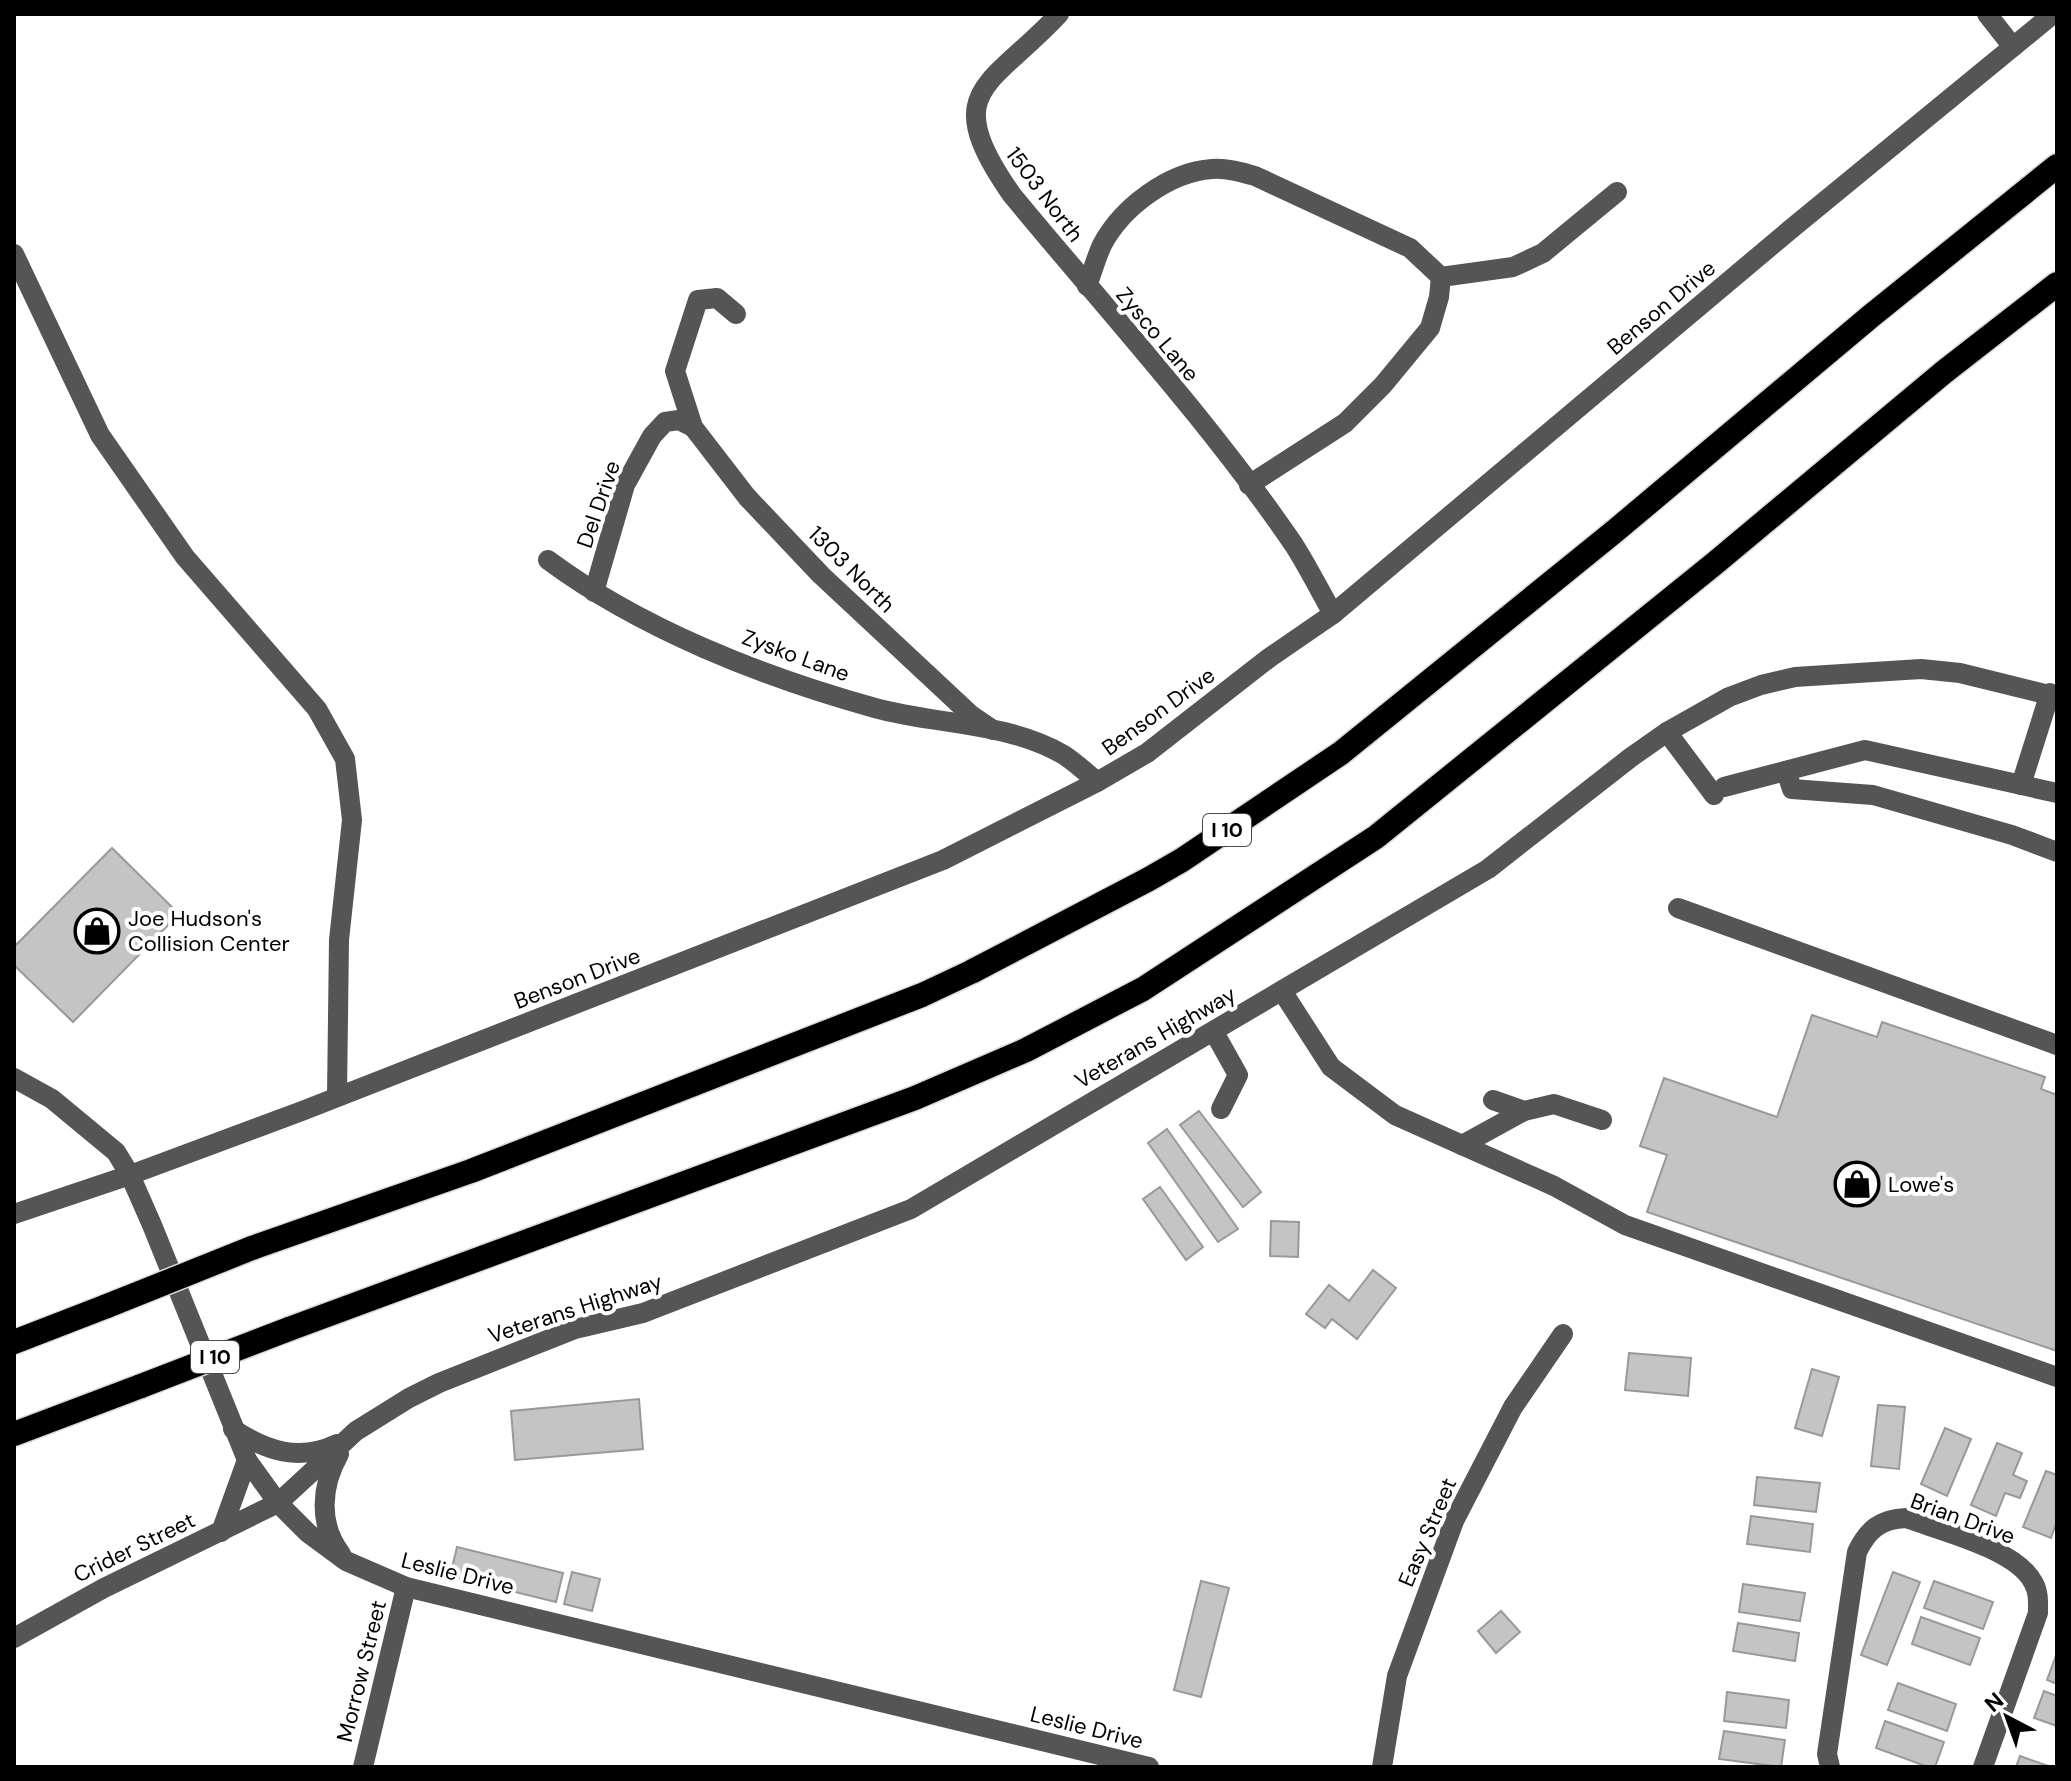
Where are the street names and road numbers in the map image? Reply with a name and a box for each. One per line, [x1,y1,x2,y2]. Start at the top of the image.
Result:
street label: 1503 North [999,141,1090,248]
street label: Benson Drive [1601,254,1722,361]
street label: Zysco Lane [1110,281,1206,388]
street label: Del Drive [570,457,627,552]
street label: 1303 North [802,520,901,619]
street label: Zysko Lane [738,623,854,688]
street label: Benson Drive [1096,661,1221,762]
road number: I 10 [1203,814,1251,846]
street label: Benson Drive [510,941,644,1016]
street label: Veterans Highway [1069,980,1241,1095]
street label: Veterans Highway [484,1267,666,1350]
road number: I 10 [191,1341,239,1373]
street label: Easy Street [1392,1473,1463,1591]
street label: Brian Drive [1907,1486,2019,1551]
street label: Crider Street [69,1506,200,1589]
street label: Leslie Drive [398,1545,517,1602]
street label: Morrow Street [330,1597,393,1745]
street label: Leslie Drive [1027,1699,1146,1756]

